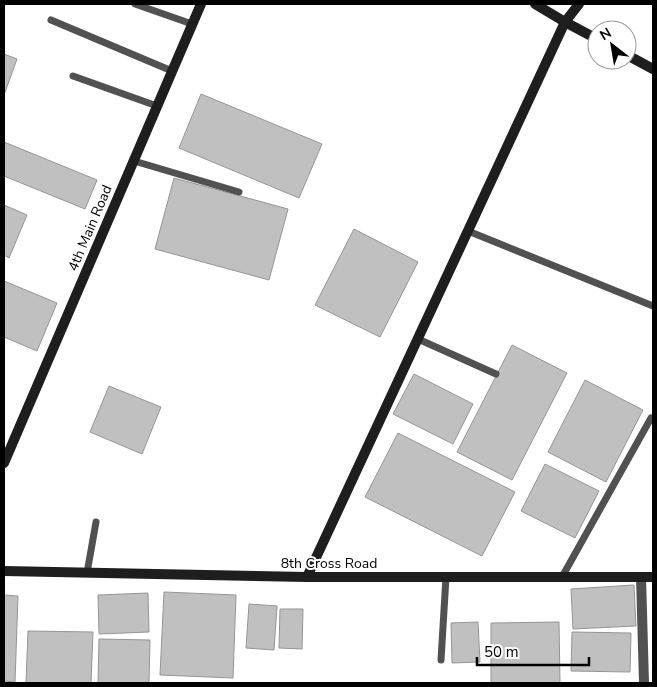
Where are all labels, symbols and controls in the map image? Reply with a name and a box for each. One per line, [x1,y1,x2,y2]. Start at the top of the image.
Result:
north arrow [587,20,637,70]
text: N [596,23,615,45]
street label: 4th Main Road [63,182,117,274]
street label: 8th Cross Road [281,554,377,573]
scale bar [477,634,590,666]
text: 50 m [484,642,519,662]

